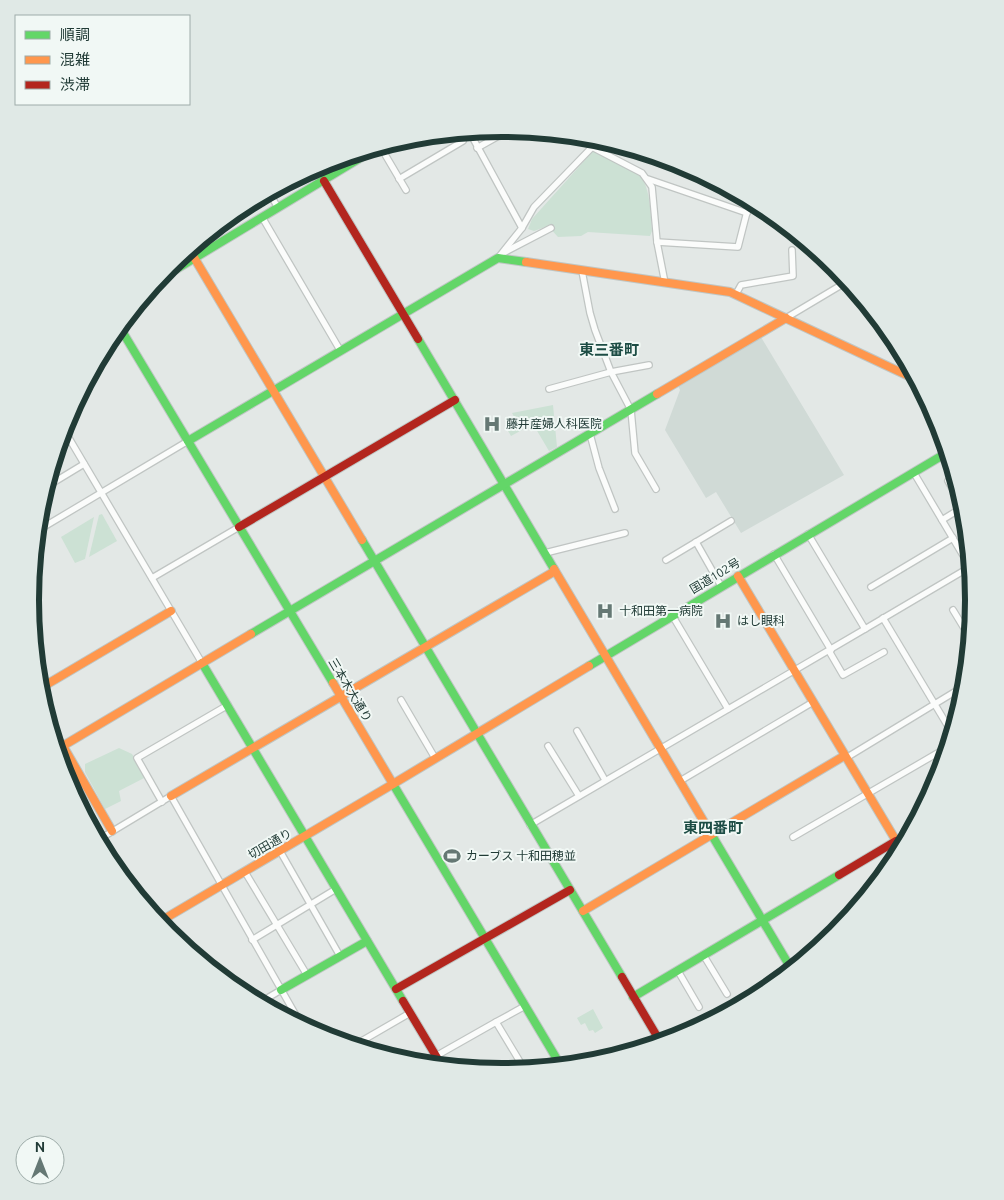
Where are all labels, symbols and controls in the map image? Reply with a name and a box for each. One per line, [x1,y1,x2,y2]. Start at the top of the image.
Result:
legend [15,15,190,105]
text: 順調 [60,26,90,43]
text: 混雑 [60,51,90,68]
text: 渋滞 [60,76,90,93]
district label: 東三番町 [579,341,639,358]
hospital icon: 藤井産婦人科医院 [482,414,502,434]
place label: 藤井産婦人科医院 [506,417,602,430]
street label: 国道102号 [687,555,742,596]
hospital icon: 十和田第一病院 [595,601,615,621]
place label: 十和田第一病院 [619,604,703,617]
hospital icon: はし眼科 [713,611,733,631]
place label: はし眼科 [737,614,785,627]
street label: 三本木大通り [326,656,375,724]
district label: 東四番町 [683,819,743,836]
street label: 切田通り [246,826,294,861]
sports icon: カーブス 十和田穂並 [442,846,462,866]
place label: カーブス 十和田穂並 [466,849,576,862]
north arrow [15,1135,65,1185]
text: N [35,1139,45,1155]

